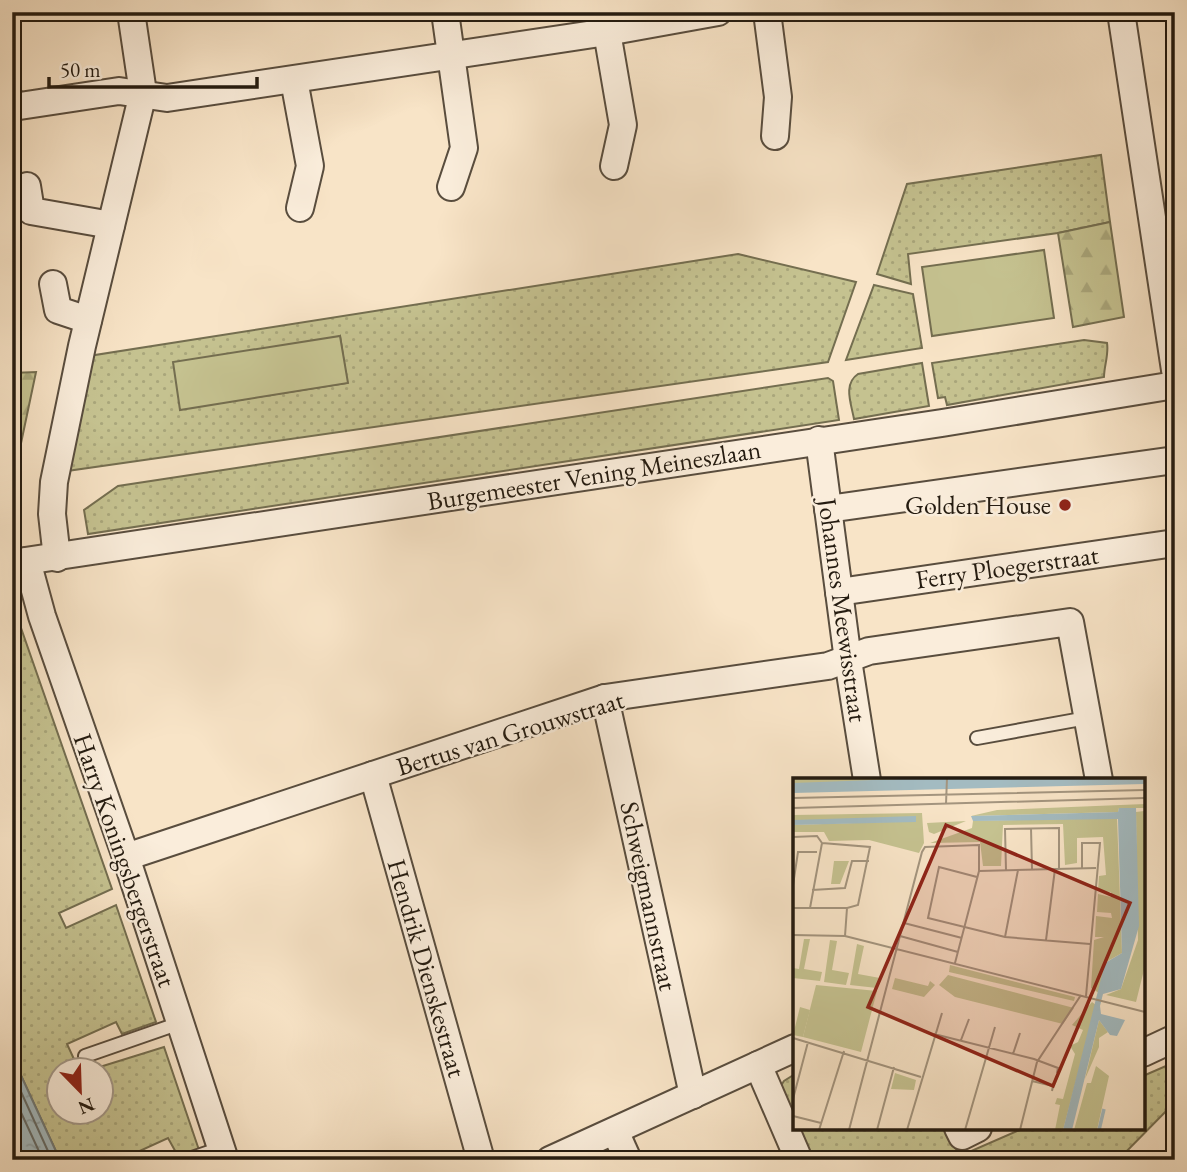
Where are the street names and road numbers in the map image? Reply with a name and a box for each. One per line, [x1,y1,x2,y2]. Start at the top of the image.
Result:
street label: Burgemeester Vening Meineszlaan [425,432,764,518]
street label: Johannes Meewisstraat [810,494,876,724]
street label: Ferry Ploegerstraat [913,537,1101,597]
street label: Bertus van Grouwstraat [392,682,628,784]
street label: Harry Koningsbergerstraat [66,729,184,991]
street label: Schweigmannstraat [612,798,686,994]
street label: Hendrik Dienskestraat [380,855,474,1081]

